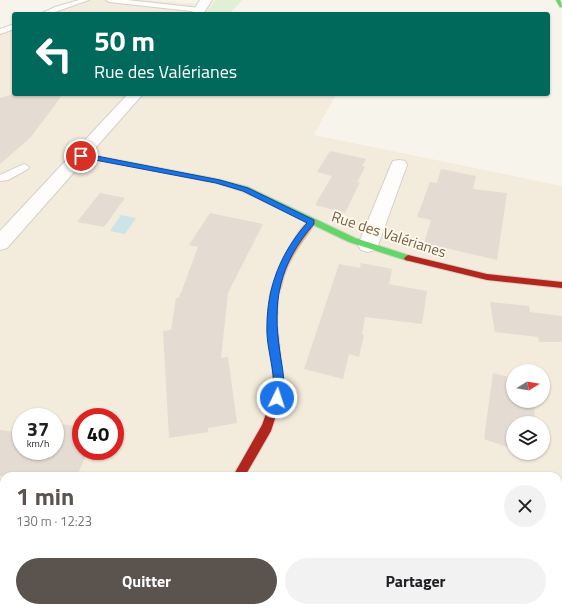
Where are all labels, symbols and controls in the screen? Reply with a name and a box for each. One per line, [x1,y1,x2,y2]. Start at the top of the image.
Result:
text: 50 m [94,19,155,62]
icon: left [28,28,80,80]
text: Rue des Valérianes [94,58,237,85]
pin [64,139,98,173]
icon: arrive [70,145,92,167]
street label: Rue des Valérianes [329,205,449,263]
north arrow [506,364,550,408]
map controls [506,364,550,460]
position arrow [256,377,298,419]
speed limit sign: 40 [72,408,124,460]
text: 37 [27,413,49,444]
button: layers [506,416,550,460]
text: km/h [27,436,49,451]
text: 1 min [16,478,74,514]
button: close [504,485,546,527]
text: 130 m · 12:23 [16,511,92,531]
button: Quitter [16,558,277,604]
button: Partager [285,558,546,604]

